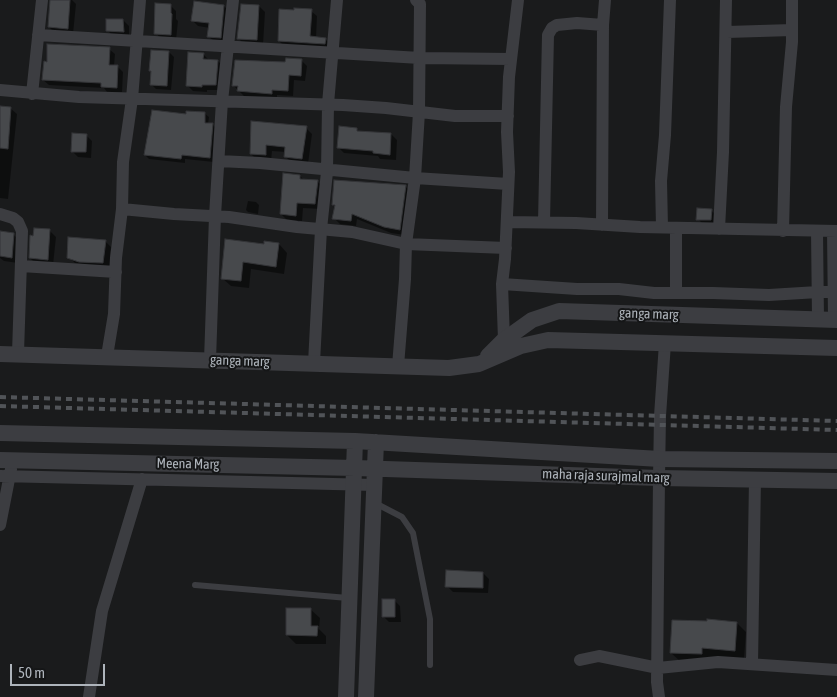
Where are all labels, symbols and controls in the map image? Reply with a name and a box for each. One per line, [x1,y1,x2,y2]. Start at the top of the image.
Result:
street label: ganga marg [619,305,679,323]
street label: ganga marg [210,352,270,370]
street label: Meena Marg [156,455,220,473]
street label: maha raja surajmal marg [542,465,670,487]
scale bar [12,654,108,686]
text: 50 m [18,664,45,681]

